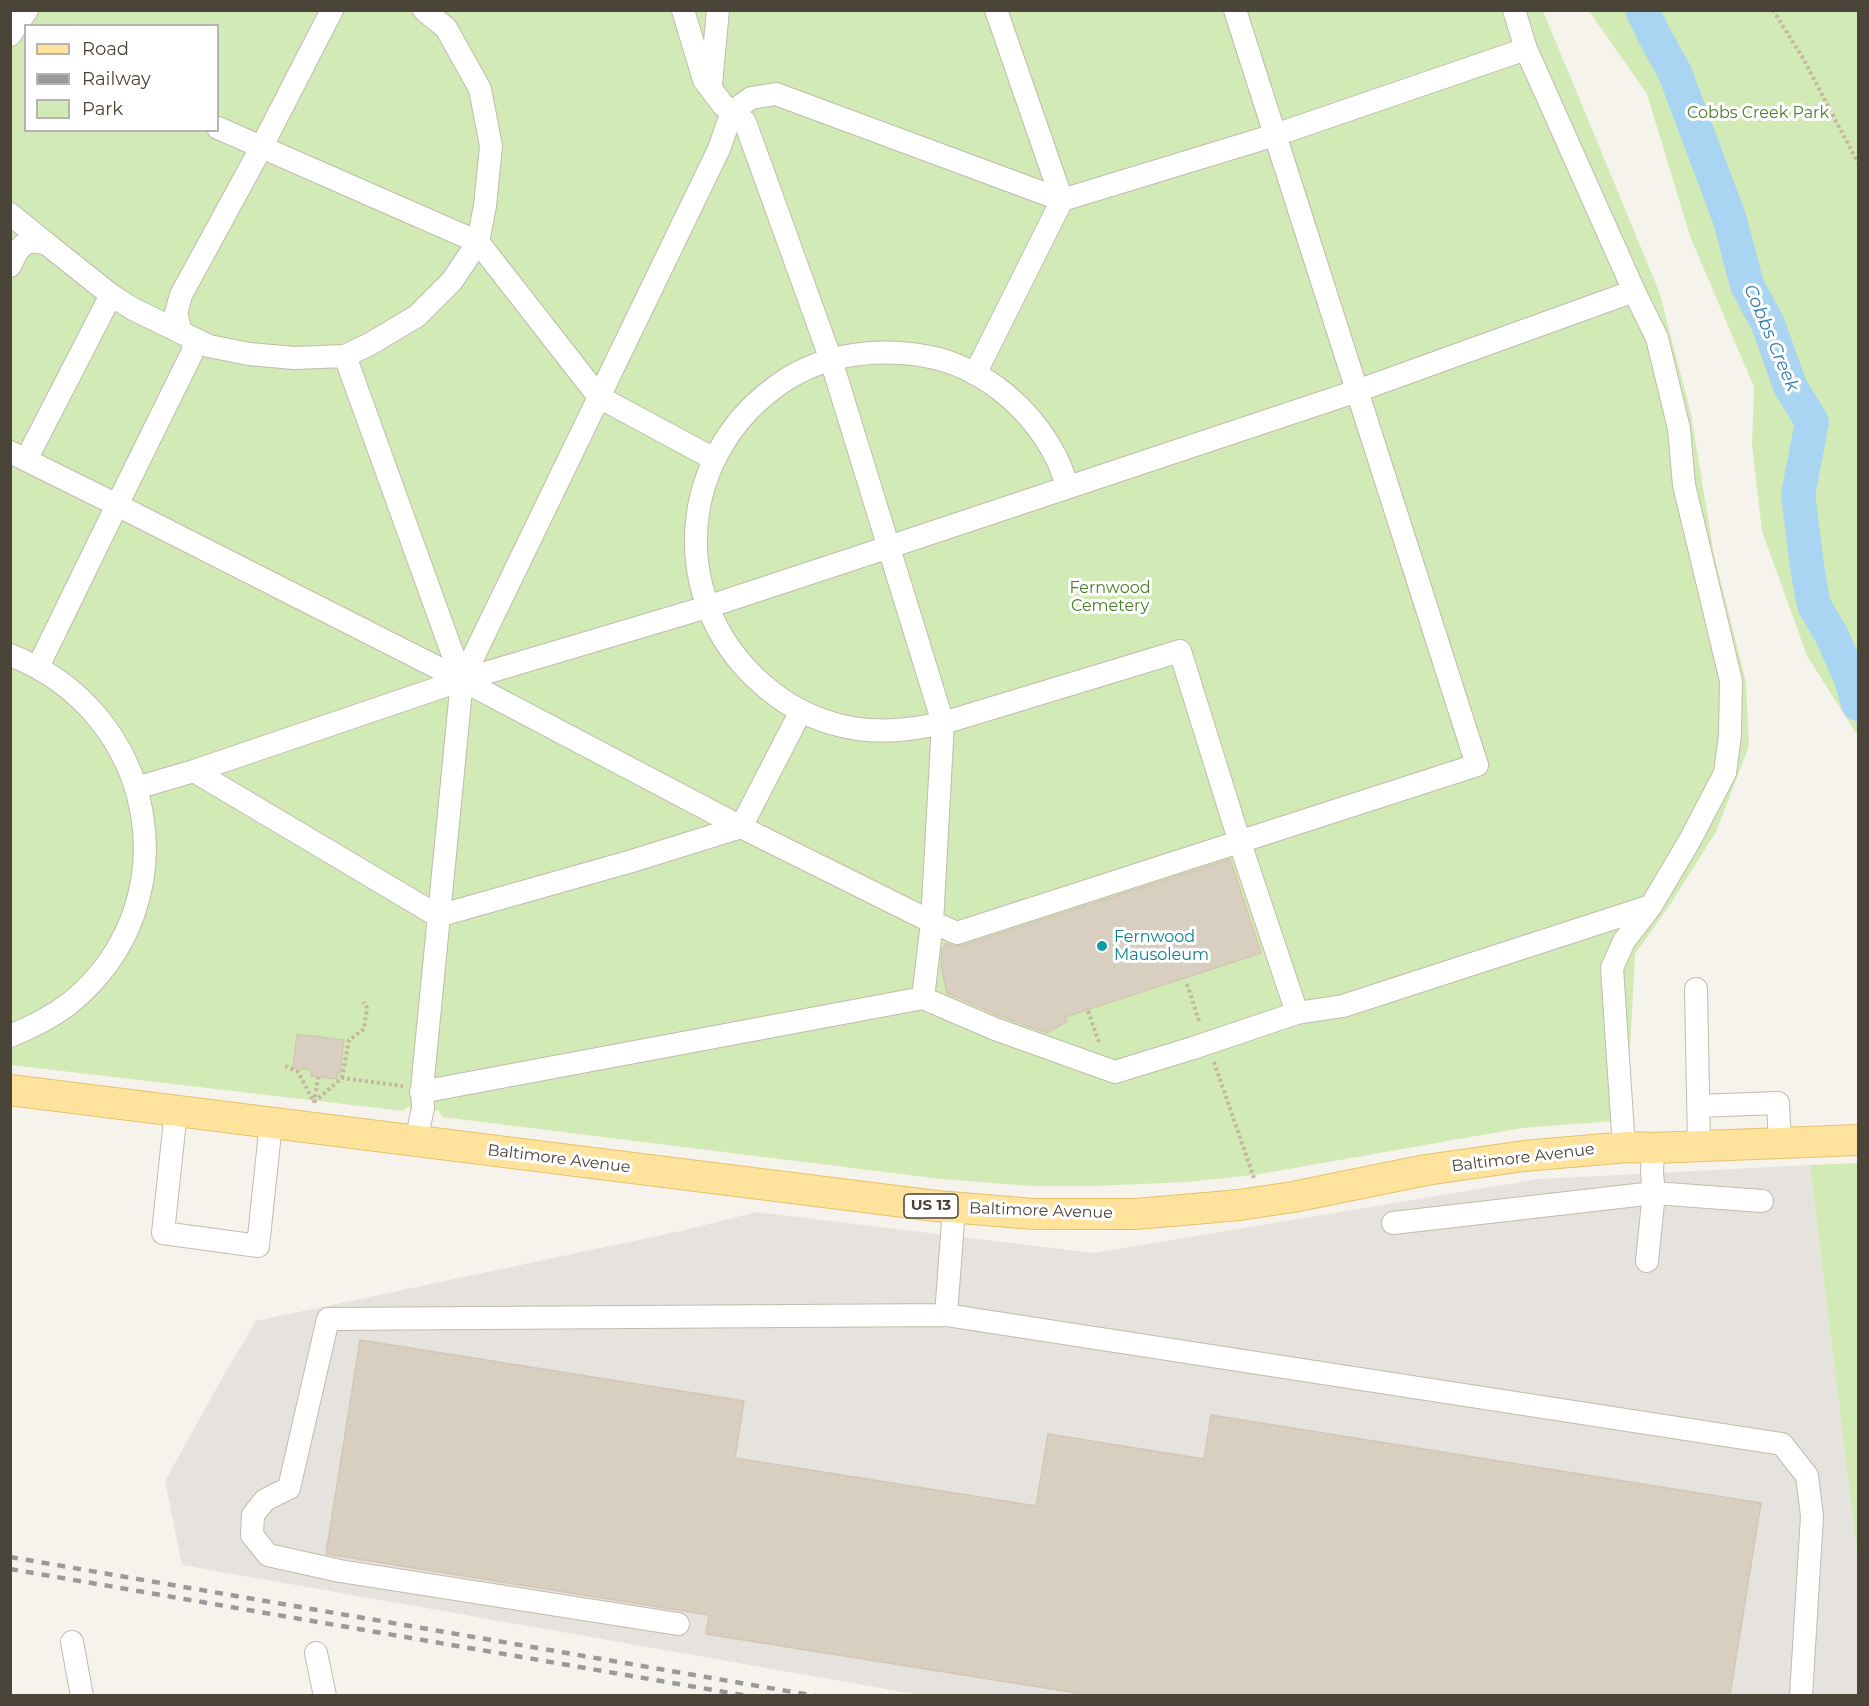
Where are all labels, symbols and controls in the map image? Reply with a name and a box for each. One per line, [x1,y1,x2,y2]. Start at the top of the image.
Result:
legend [24,24,219,132]
text: Road [82,38,129,60]
text: Railway [82,68,151,90]
text: Park [82,98,123,120]
park label: Cobbs Creek Park [1687,103,1829,123]
water label: Cobbs Creek [1739,281,1803,395]
park label: Fernwood Cemetery [1069,578,1151,616]
place label: Fernwood Mausoleum [1114,927,1209,965]
marker: Fernwood Mausoleum [1095,939,1109,953]
street label: Baltimore Avenue [1450,1140,1596,1176]
street label: Baltimore Avenue [486,1141,632,1177]
road number: US 13 [904,1194,958,1218]
street label: Baltimore Avenue [969,1199,1113,1223]

